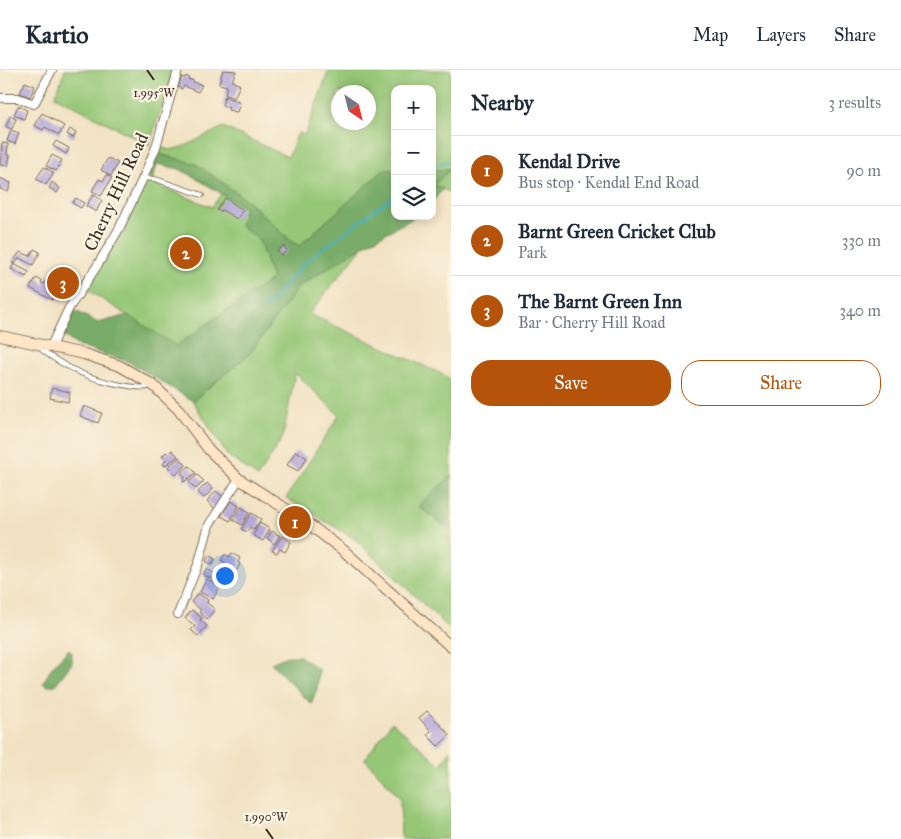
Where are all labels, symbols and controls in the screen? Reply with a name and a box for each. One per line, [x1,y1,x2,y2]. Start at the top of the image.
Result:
text: Kartio [25,20,88,50]
text: Map [693,24,728,46]
text: Layers [756,24,806,46]
text: Share [834,24,876,46]
north arrow [331,85,376,130]
map controls [391,85,436,220]
button: + [391,85,436,130]
text: 1.995°W [133,86,175,100]
text: Nearby [471,90,534,116]
text: 3 results [828,93,881,112]
street label: Cherry Hill Road [79,129,153,255]
button: − [391,130,436,175]
text: Kendal Drive [518,150,620,173]
text: 1 [484,161,490,180]
text: 90 m [846,161,881,180]
text: Bus stop · Kendal End Road [518,173,699,192]
button: layers [391,175,436,220]
text: Barnt Green Cricket Club [518,220,716,243]
text: 2 [483,231,491,250]
text: 330 m [842,231,881,250]
pin: 2 [170,234,202,272]
text: Park [518,243,547,262]
pin: 3 [47,264,79,302]
text: The Barnt Green Inn [518,290,682,313]
text: 3 [484,301,490,320]
text: 340 m [839,301,881,320]
text: Bar · Cherry Hill Road [518,313,666,332]
button: Save [471,360,671,406]
button: Share [681,360,881,406]
pin: 1 [279,503,311,541]
your location [212,563,238,589]
text: 1.990°W [245,810,288,824]

